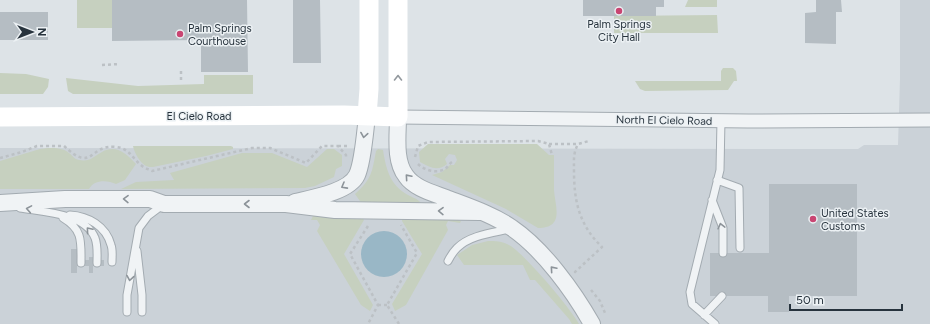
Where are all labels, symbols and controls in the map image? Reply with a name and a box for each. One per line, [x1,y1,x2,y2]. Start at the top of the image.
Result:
marker: Palm Springs City Hall [614,6,624,16]
north arrow [12,12,52,52]
place label: Palm Springs City Hall [587,18,651,44]
place label: Palm Springs Courthouse [188,22,252,48]
text: N [35,28,48,36]
marker: Palm Springs Courthouse [175,29,185,39]
one-way arrow [394,75,402,81]
street label: El Cielo Road [167,110,231,123]
street label: North El Cielo Road [616,113,712,128]
one-way arrow [360,132,369,138]
one-way arrow [405,174,412,182]
one-way arrow [341,181,348,188]
one-way arrow [123,195,129,203]
one-way arrow [244,200,250,208]
one-way arrow [26,205,32,214]
one-way arrow [438,207,444,215]
place label: United States Customs [821,207,889,233]
marker: United States Customs [808,214,818,224]
one-way arrow [718,223,726,229]
one-way arrow [86,227,93,235]
one-way arrow [551,266,558,274]
one-way arrow [126,275,135,281]
scale bar [790,286,902,312]
text: 50 m [796,293,824,307]

